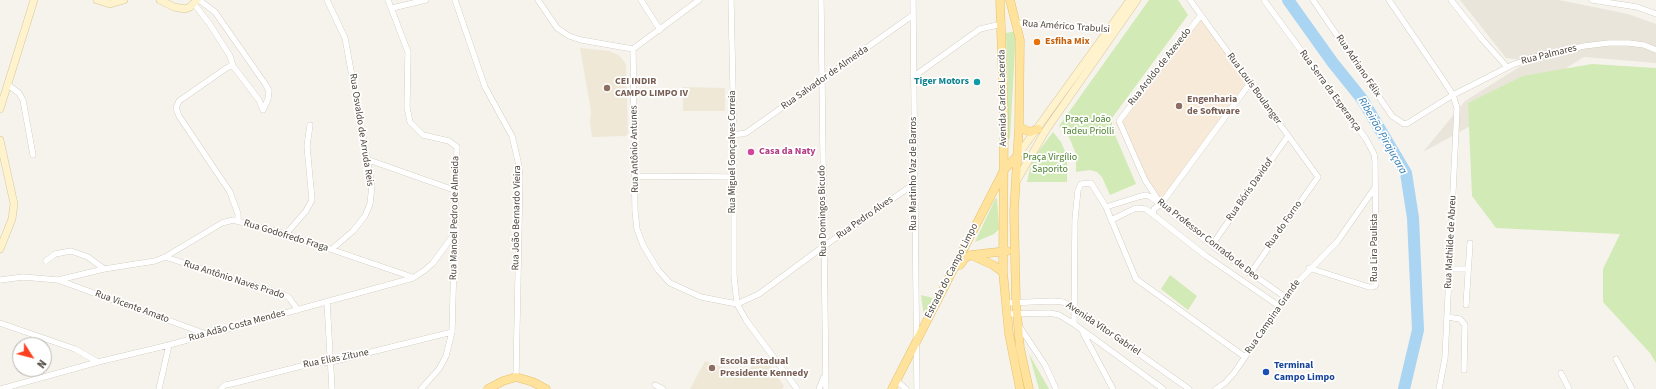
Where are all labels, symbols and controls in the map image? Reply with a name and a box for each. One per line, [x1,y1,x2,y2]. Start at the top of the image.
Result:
street label: Rua Américo Trabulsi [1022,18,1110,36]
street label: Rua Aroldo de Azevedo [1126,26,1194,108]
street label: Rua Adriano Félix [1333,33,1383,99]
place label: Esfiha Mix [1045,36,1090,48]
marker: Esfiha Mix [1032,37,1042,47]
street label: Rua Palmares [1520,42,1578,68]
street label: Rua Salvador de Almeida [779,43,871,113]
street label: Rua Serra da Esperança [1296,48,1364,134]
street label: Avenida Carlos Lacerda [996,49,1010,147]
street label: Rua Louis Boulanger [1224,51,1284,127]
street label: Rua Osvaldo de Arruda Reis [346,73,376,187]
place label: CEI INDIR CAMPO LIMPO IV [615,76,688,100]
place label: Tiger Motors [914,76,969,88]
marker: Tiger Motors [972,77,982,87]
marker: CEI INDIR CAMPO LIMPO IV [602,83,612,93]
street label: Rua Miguel Gonçalves Correia [727,90,739,214]
place label: Engenharia de Software [1187,94,1240,118]
water label: Ribeirão Pirajuçara [1355,95,1409,177]
marker: Engenharia de Software [1174,101,1184,111]
street label: Rua Antônio Antunes [628,105,642,193]
park label: Praça João Tadeu Priolli [1062,114,1114,138]
street label: Rua Martinho Vaz de Barros [908,117,920,231]
place label: Casa da Naty [759,146,816,158]
marker: Casa da Naty [746,147,756,157]
park label: Praça Virgílio Saporito [1023,152,1077,176]
street label: Rua Manoel Pedro de Almeida [448,156,462,280]
street label: Rua Bóris Davidof [1224,156,1276,224]
street label: Rua João Bernardo Vieira [510,165,524,271]
street label: Rua Domingos Bicudo [816,165,830,257]
street label: Rua Pedro Alves [834,194,896,242]
street label: Rua Mathilde de Abreu [1443,195,1459,289]
street label: Rua Professor Conrado de Deo [1154,196,1262,284]
street label: Rua do Forno [1263,199,1305,251]
street label: Rua Lira Paulista [1369,214,1381,282]
street label: Rua Godofredo Fraga [242,217,330,255]
street label: Estrada do Campo Limpo [923,221,981,321]
street label: Rua Antônio Naves Prado [182,258,286,302]
street label: Rua Campina Grande [1243,277,1303,357]
street label: Rua Vicente Amato [93,288,171,326]
street label: Avenida Vitor Gabriel [1063,300,1143,358]
street label: Rua Adão Costa Mendes [187,307,287,345]
north arrow [12,337,52,377]
street label: Rua Elias Zitune [302,347,370,371]
text: N [33,356,50,371]
place label: Escola Estadual Presidente Kennedy [720,356,808,380]
place label: Terminal Campo Limpo [1274,360,1335,384]
marker: Escola Estadual Presidente Kennedy [707,363,717,373]
marker: Terminal Campo Limpo [1261,367,1271,377]

